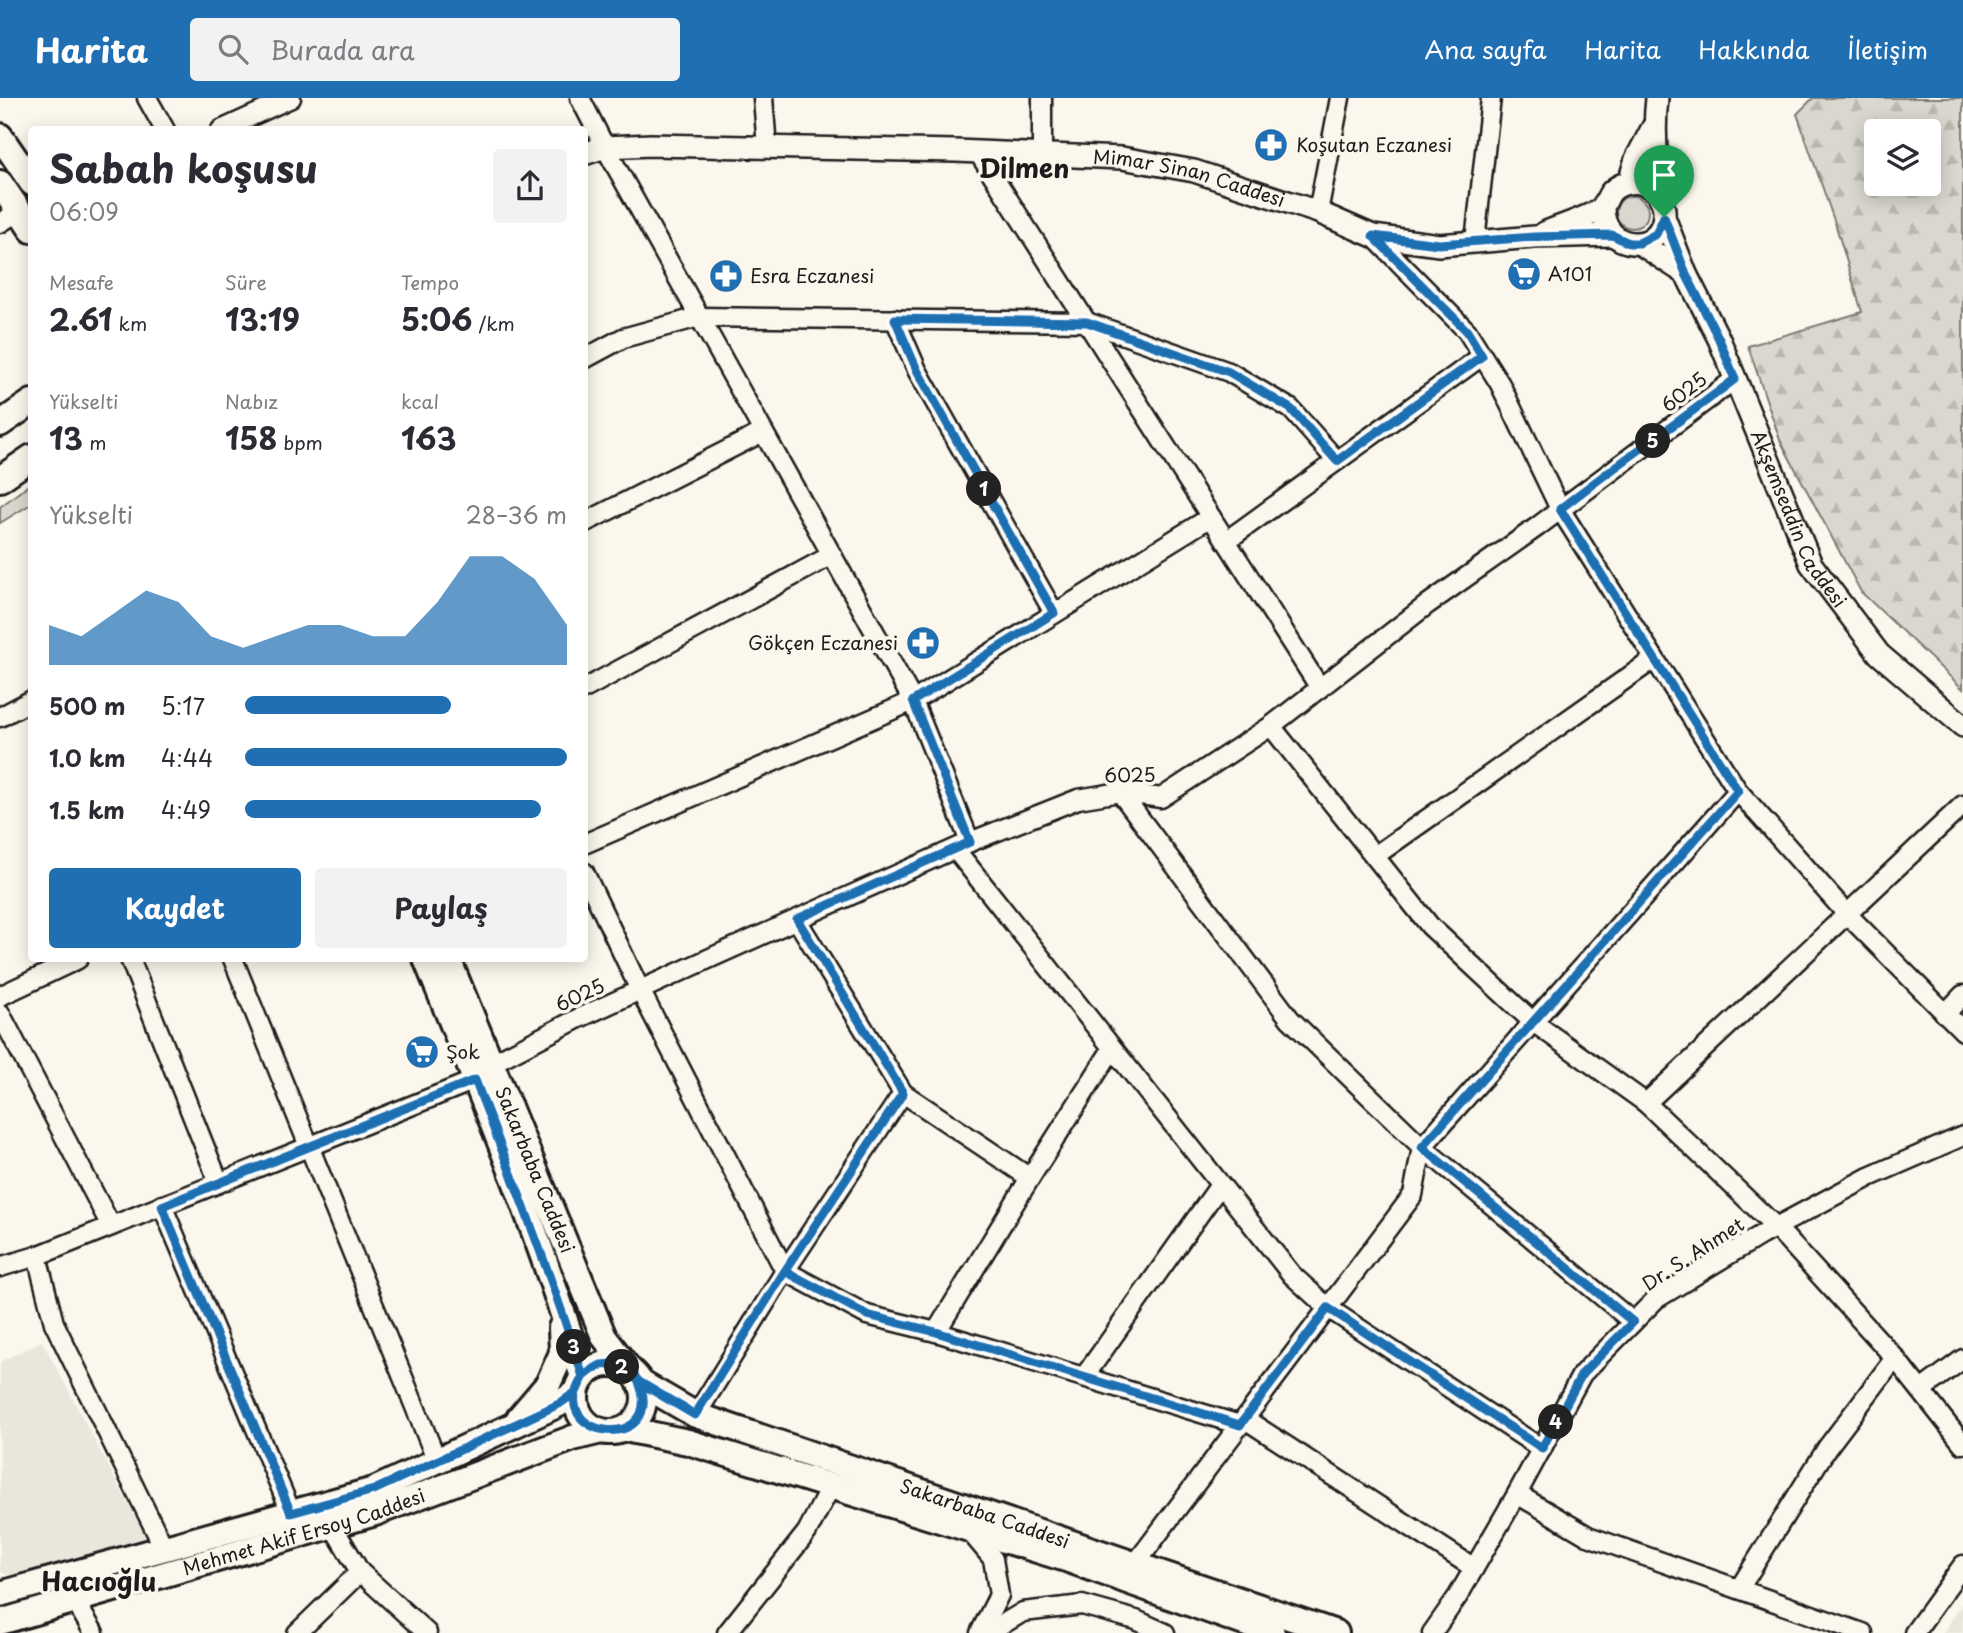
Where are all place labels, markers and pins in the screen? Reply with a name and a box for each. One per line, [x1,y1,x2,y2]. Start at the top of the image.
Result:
pharmacy icon: Koşutan Eczanesi [1252,126,1290,164]
place label: Koşutan Eczanesi [1296,130,1452,158]
pin [1634,145,1694,217]
supermarket icon: A101 [1505,255,1543,293]
pharmacy icon: Esra Eczanesi [707,257,745,295]
place label: A101 [1548,259,1592,287]
place label: Esra Eczanesi [750,261,874,289]
pin: 5 [1636,424,1670,458]
pin: 1 [967,472,1002,506]
pharmacy icon: Gökçen Eczanesi [904,624,942,662]
place label: Gökçen Eczanesi [748,628,898,656]
supermarket icon: Şok [403,1033,441,1071]
place label: Şok [446,1037,480,1065]
pin: 3 [556,1330,592,1364]
pin: 2 [604,1350,640,1384]
pin: 4 [1538,1404,1574,1440]

